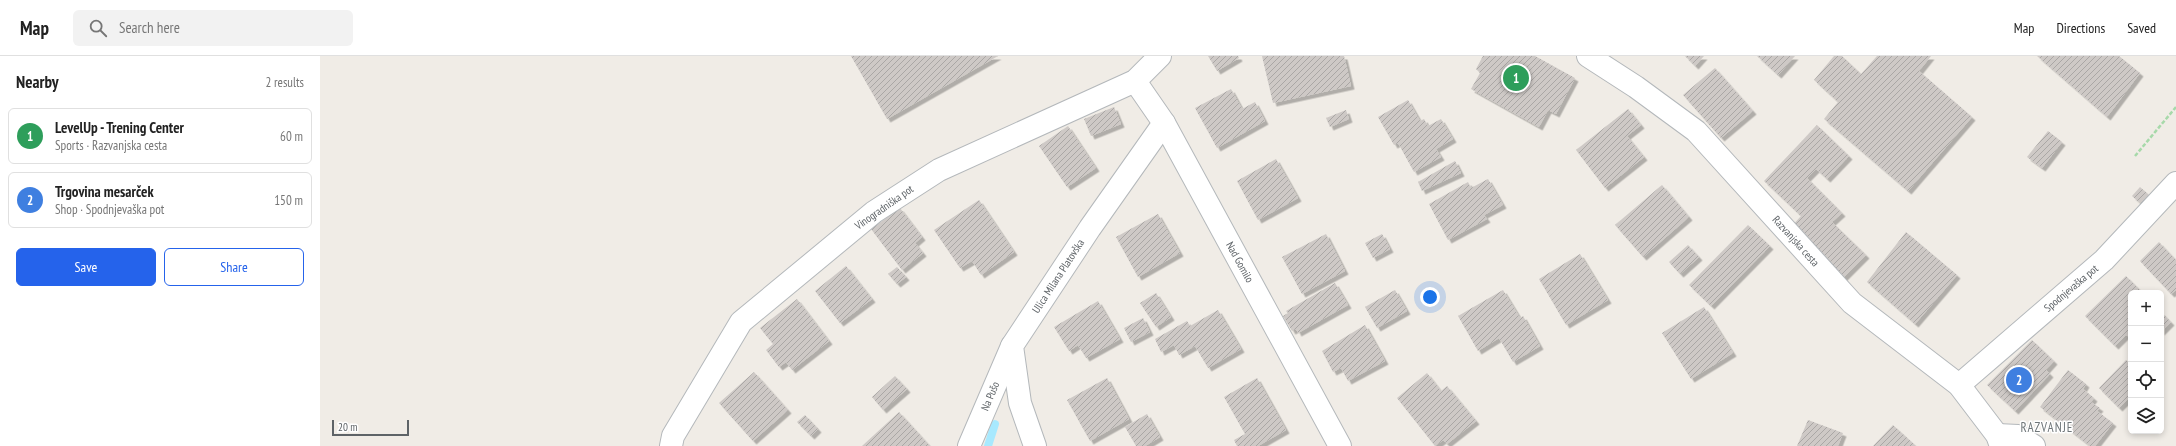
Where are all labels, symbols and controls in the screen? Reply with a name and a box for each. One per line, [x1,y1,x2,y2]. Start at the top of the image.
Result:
search box [73,10,353,46]
text: Map [20,16,49,40]
icon: search [87,17,109,39]
text: Search here [119,18,180,37]
text: Map [2014,19,2034,37]
text: Directions [2056,19,2105,37]
text: Saved [2127,19,2156,37]
pin: 1 [1503,63,1529,93]
text: Nearby [16,71,59,93]
text: 2 results [265,74,304,91]
text: LevelUp - Trening Center [55,118,184,137]
text: 1 [27,128,33,145]
text: 60 m [280,128,303,145]
text: Sports · Razvanjska cesta [55,137,167,154]
text: Trgovina mesarček [55,182,154,201]
street label: Vinogradniška pot [851,182,916,233]
text: 2 [27,192,33,209]
text: 150 m [274,192,303,209]
text: Shop · Spodnjevaška pot [55,201,164,218]
street label: Razvanjska cesta [1770,213,1822,269]
street label: Ulica Milana Platovška [1029,236,1087,316]
street label: Nad Gomilo [1223,239,1257,285]
button: Save [16,248,156,286]
button: Share [164,248,304,286]
street label: Spodnjevaška pot [2041,261,2101,315]
your location [1420,287,1440,307]
map controls [2128,290,2164,434]
button: + [2128,290,2164,326]
button: − [2128,326,2164,362]
button: locate [2128,362,2164,398]
pin: 2 [2006,365,2032,395]
street label: Na Pušo [978,379,1003,413]
button: layers [2128,398,2164,434]
scale bar [332,418,409,437]
district label: RAZVANJE [2021,419,2073,436]
text: 20 m [338,420,357,434]

